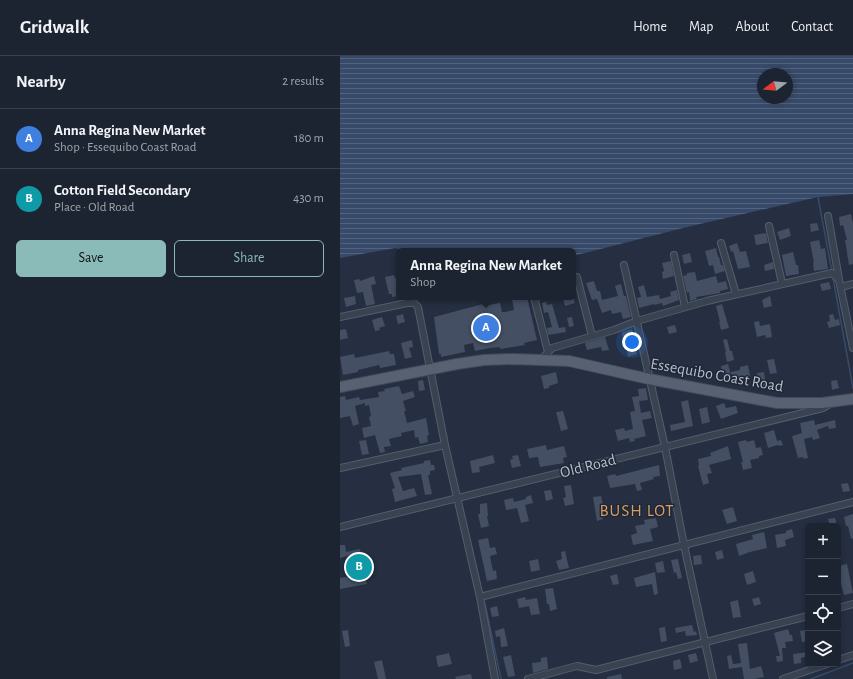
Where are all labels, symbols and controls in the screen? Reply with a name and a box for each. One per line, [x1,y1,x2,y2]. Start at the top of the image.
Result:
text: Gridwalk [20,18,89,37]
text: Home [633,20,667,34]
text: Map [689,20,713,34]
text: About [735,20,769,34]
text: Contact [791,20,833,34]
north arrow [757,68,793,104]
text: Nearby [16,73,66,90]
text: 2 results [282,75,324,88]
text: Anna Regina New Market [54,123,206,138]
text: A [25,132,33,145]
text: 180 m [294,132,324,145]
text: Shop · Essequibo Coast Road [54,141,196,154]
text: Cotton Field Secondary [54,183,191,198]
text: B [25,192,33,205]
text: 430 m [293,192,324,205]
text: Place · Old Road [54,201,134,214]
button: Save [16,240,166,277]
button: Share [174,240,324,277]
popup [396,248,576,300]
text: Anna Regina New Market [410,258,562,273]
text: Shop [410,276,436,289]
pin: A [473,313,499,343]
your location [622,332,642,352]
street label: Essequibo Coast Road [649,355,785,395]
street label: Old Road [558,451,618,481]
district label: BUSH LOT [599,502,675,519]
map controls [805,523,841,667]
button: + [805,523,841,559]
pin: B [346,552,372,582]
button: − [805,559,841,595]
button: locate [805,595,841,631]
button: layers [805,631,841,667]

